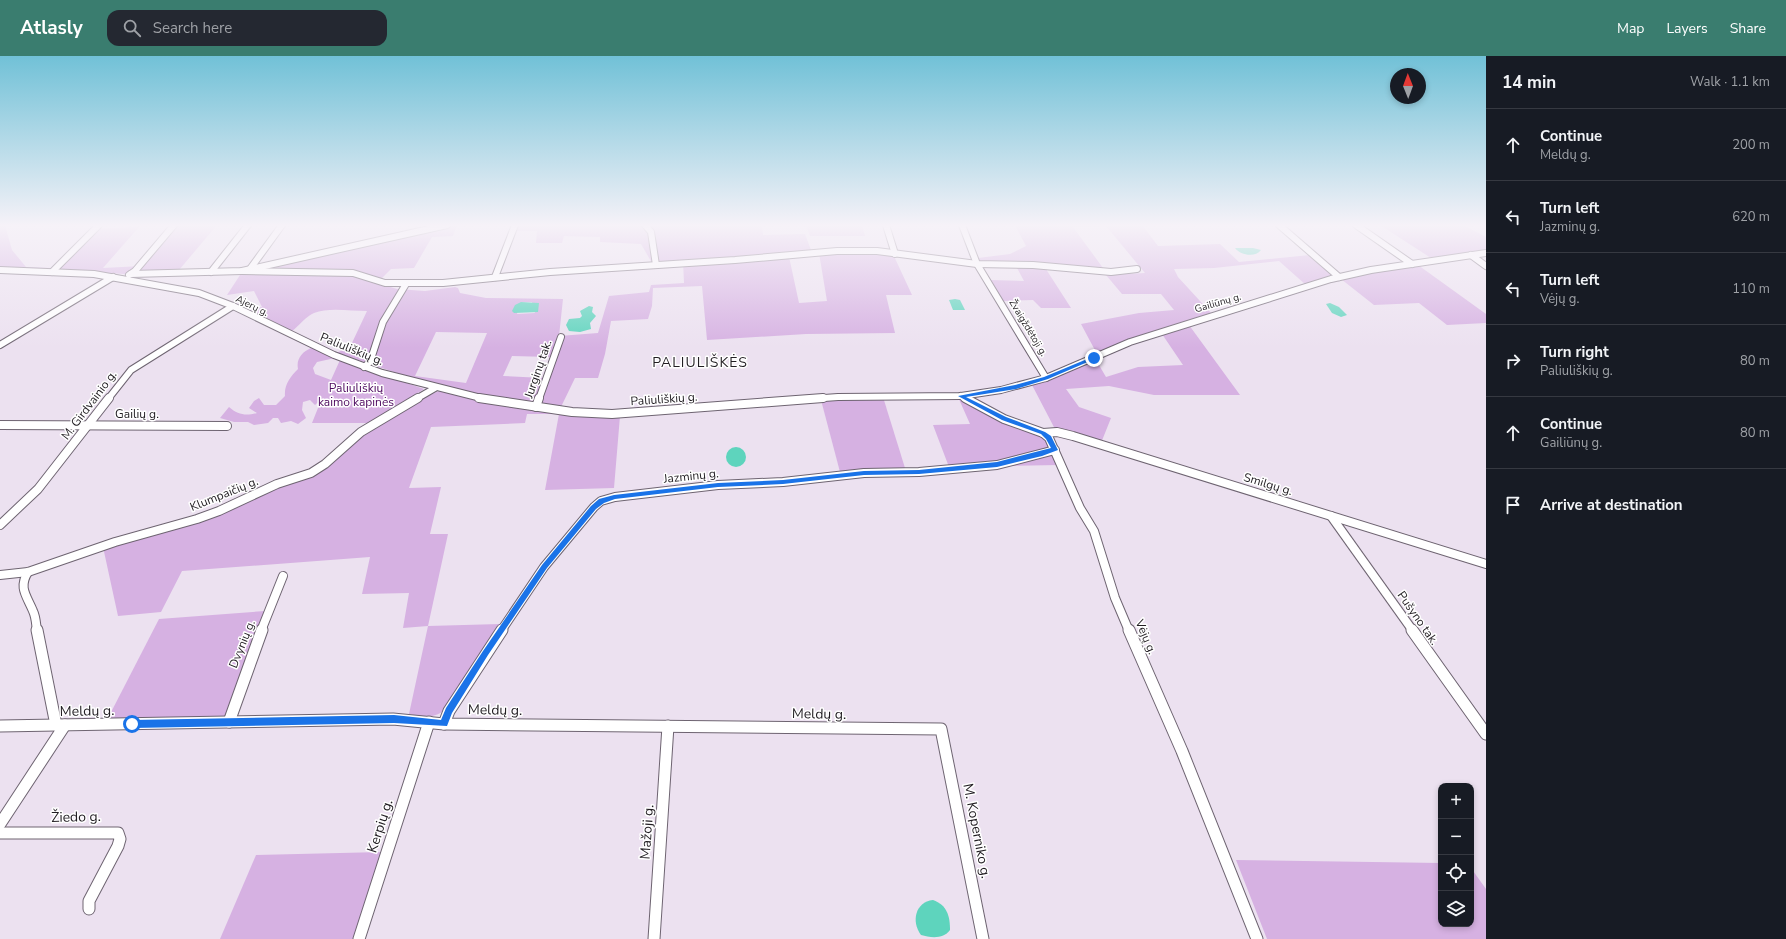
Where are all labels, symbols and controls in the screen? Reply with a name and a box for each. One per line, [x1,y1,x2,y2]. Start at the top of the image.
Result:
search box [107,10,387,46]
text: Atlasly [20,15,83,41]
icon: search [121,17,143,39]
text: Search here [153,18,232,38]
text: Map [1617,19,1644,38]
text: Layers [1666,19,1708,38]
text: Share [1730,19,1766,38]
north arrow [1390,68,1426,104]
text: 14 min [1502,71,1556,94]
text: Walk · 1.1 km [1690,73,1770,91]
text: Continue [1540,126,1602,146]
icon: ahead [1502,134,1524,156]
text: 200 m [1732,136,1770,154]
text: Meldų g. [1540,146,1591,164]
text: Turn left [1540,198,1599,218]
icon: left [1502,206,1524,228]
text: 620 m [1732,208,1770,226]
text: Jazminų g. [1540,218,1600,236]
text: Turn left [1540,270,1599,290]
icon: left [1502,278,1524,300]
text: 110 m [1732,280,1770,298]
street label: Gailiūnų g. [1193,290,1243,316]
text: Vėjų g. [1540,290,1579,308]
street label: Ajerų g. [233,292,271,320]
street label: Žvaigždėtoji g. [1005,297,1051,359]
street label: Paliuliškių g. [318,329,386,369]
street label: Jurginų tak. [520,338,555,401]
text: Turn right [1540,342,1609,362]
route end [1085,349,1103,367]
icon: right [1502,350,1524,372]
text: 80 m [1740,352,1770,370]
district label: PALIULIŠKĖS [652,353,748,372]
text: Paliuliškių g. [1540,362,1613,380]
street label: M. Girdvainio g. [58,367,120,443]
park label: Paliuliškių kaimo kapinės [318,380,394,410]
street label: Paliuliškių g. [630,389,698,409]
street label: Gailių g. [115,406,159,422]
text: Continue [1540,414,1602,434]
icon: ahead [1502,422,1524,444]
text: 80 m [1740,424,1770,442]
text: Gailiūnų g. [1540,434,1602,452]
street label: Jazminų g. [662,465,719,487]
street label: Smilgų g. [1241,469,1295,499]
street label: Klumpaičių g. [188,473,260,515]
icon: arrive [1502,494,1524,516]
text: Arrive at destination [1540,495,1683,515]
street label: Pušyno tak. [1394,588,1442,648]
street label: Vėjų g. [1131,616,1160,657]
street label: Dvynių g. [225,618,259,670]
street label: Meldų g. [468,700,522,720]
street label: Meldų g. [60,701,114,721]
street label: Meldų g. [792,704,846,724]
route start [123,715,141,733]
street label: M. Koperniko g. [958,782,996,880]
map controls [1438,783,1474,927]
button: + [1438,783,1474,819]
street label: Kerpių g. [362,797,398,855]
street label: Mažoji g. [636,804,658,860]
street label: Žiedo g. [51,807,101,827]
button: − [1438,819,1474,855]
button: locate [1438,855,1474,891]
button: layers [1438,891,1474,927]

